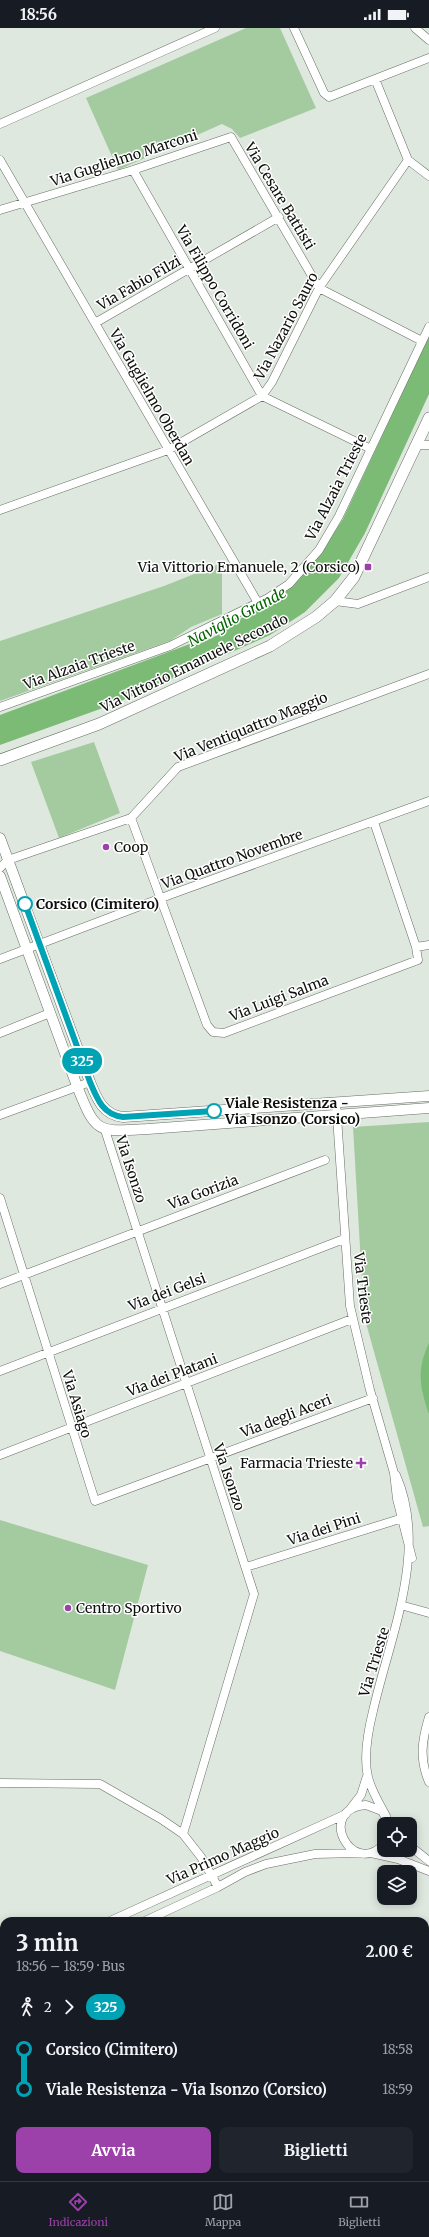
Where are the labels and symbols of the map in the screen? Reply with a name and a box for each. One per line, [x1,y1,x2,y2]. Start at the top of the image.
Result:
street label: Via Guglielmo Marconi [47,126,200,191]
street label: Via Cesare Battisti [240,138,319,253]
street label: Via Filippo Corridoni [172,221,258,352]
street label: Via Fabio Filzi [93,252,184,315]
street label: Via Nazario Sauro [250,269,322,384]
street label: Via Guglielmo Oberdan [105,325,199,469]
street label: Via Alzaia Trieste [301,431,371,544]
place label: Via Vittorio Emanuele, 2 (Corsico) [137,558,360,576]
marker: Via Vittorio Emanuele, 2 (Corsico) [363,562,373,572]
water label: Naviglio Grande [184,582,290,651]
street label: Via Vittorio Emanuele Secondo [96,610,291,717]
street label: Via Alzaia Trieste [20,637,137,694]
street label: Via Ventiquattro Maggio [171,688,330,766]
street label: Via Quattro Novembre [158,825,305,893]
place label: Coop [114,838,149,856]
marker: Coop [101,842,111,852]
place label: Corsico (Cimitero) [36,895,159,913]
marker: Corsico (Cimitero) [17,896,33,912]
street label: Via Luigi Salma [226,971,331,1025]
line badge: 325 [59,1048,105,1074]
place label: Viale Resistenza - Via Isonzo (Corsico) [224,1094,360,1128]
marker: Viale Resistenza - Via Isonzo (Corsico) [206,1103,222,1119]
street label: Via Isonzo [111,1132,150,1205]
street label: Via Gorizia [164,1170,241,1214]
street label: Via Trieste [350,1250,376,1325]
street label: Via dei Gelsi [125,1269,209,1315]
street label: Via dei Platani [123,1349,220,1401]
street label: Via Asiago [58,1367,96,1440]
street label: Via degli Aceri [237,1390,334,1442]
street label: Via Isonzo [209,1440,249,1513]
place label: Farmacia Trieste [240,1454,353,1472]
marker: Farmacia Trieste [356,1458,366,1468]
street label: Via dei Pini [284,1509,363,1550]
place label: Centro Sportivo [76,1599,182,1617]
marker: Centro Sportivo [63,1603,73,1613]
street label: Via Trieste [355,1625,393,1700]
street label: Via Primo Maggio [163,1823,282,1889]

